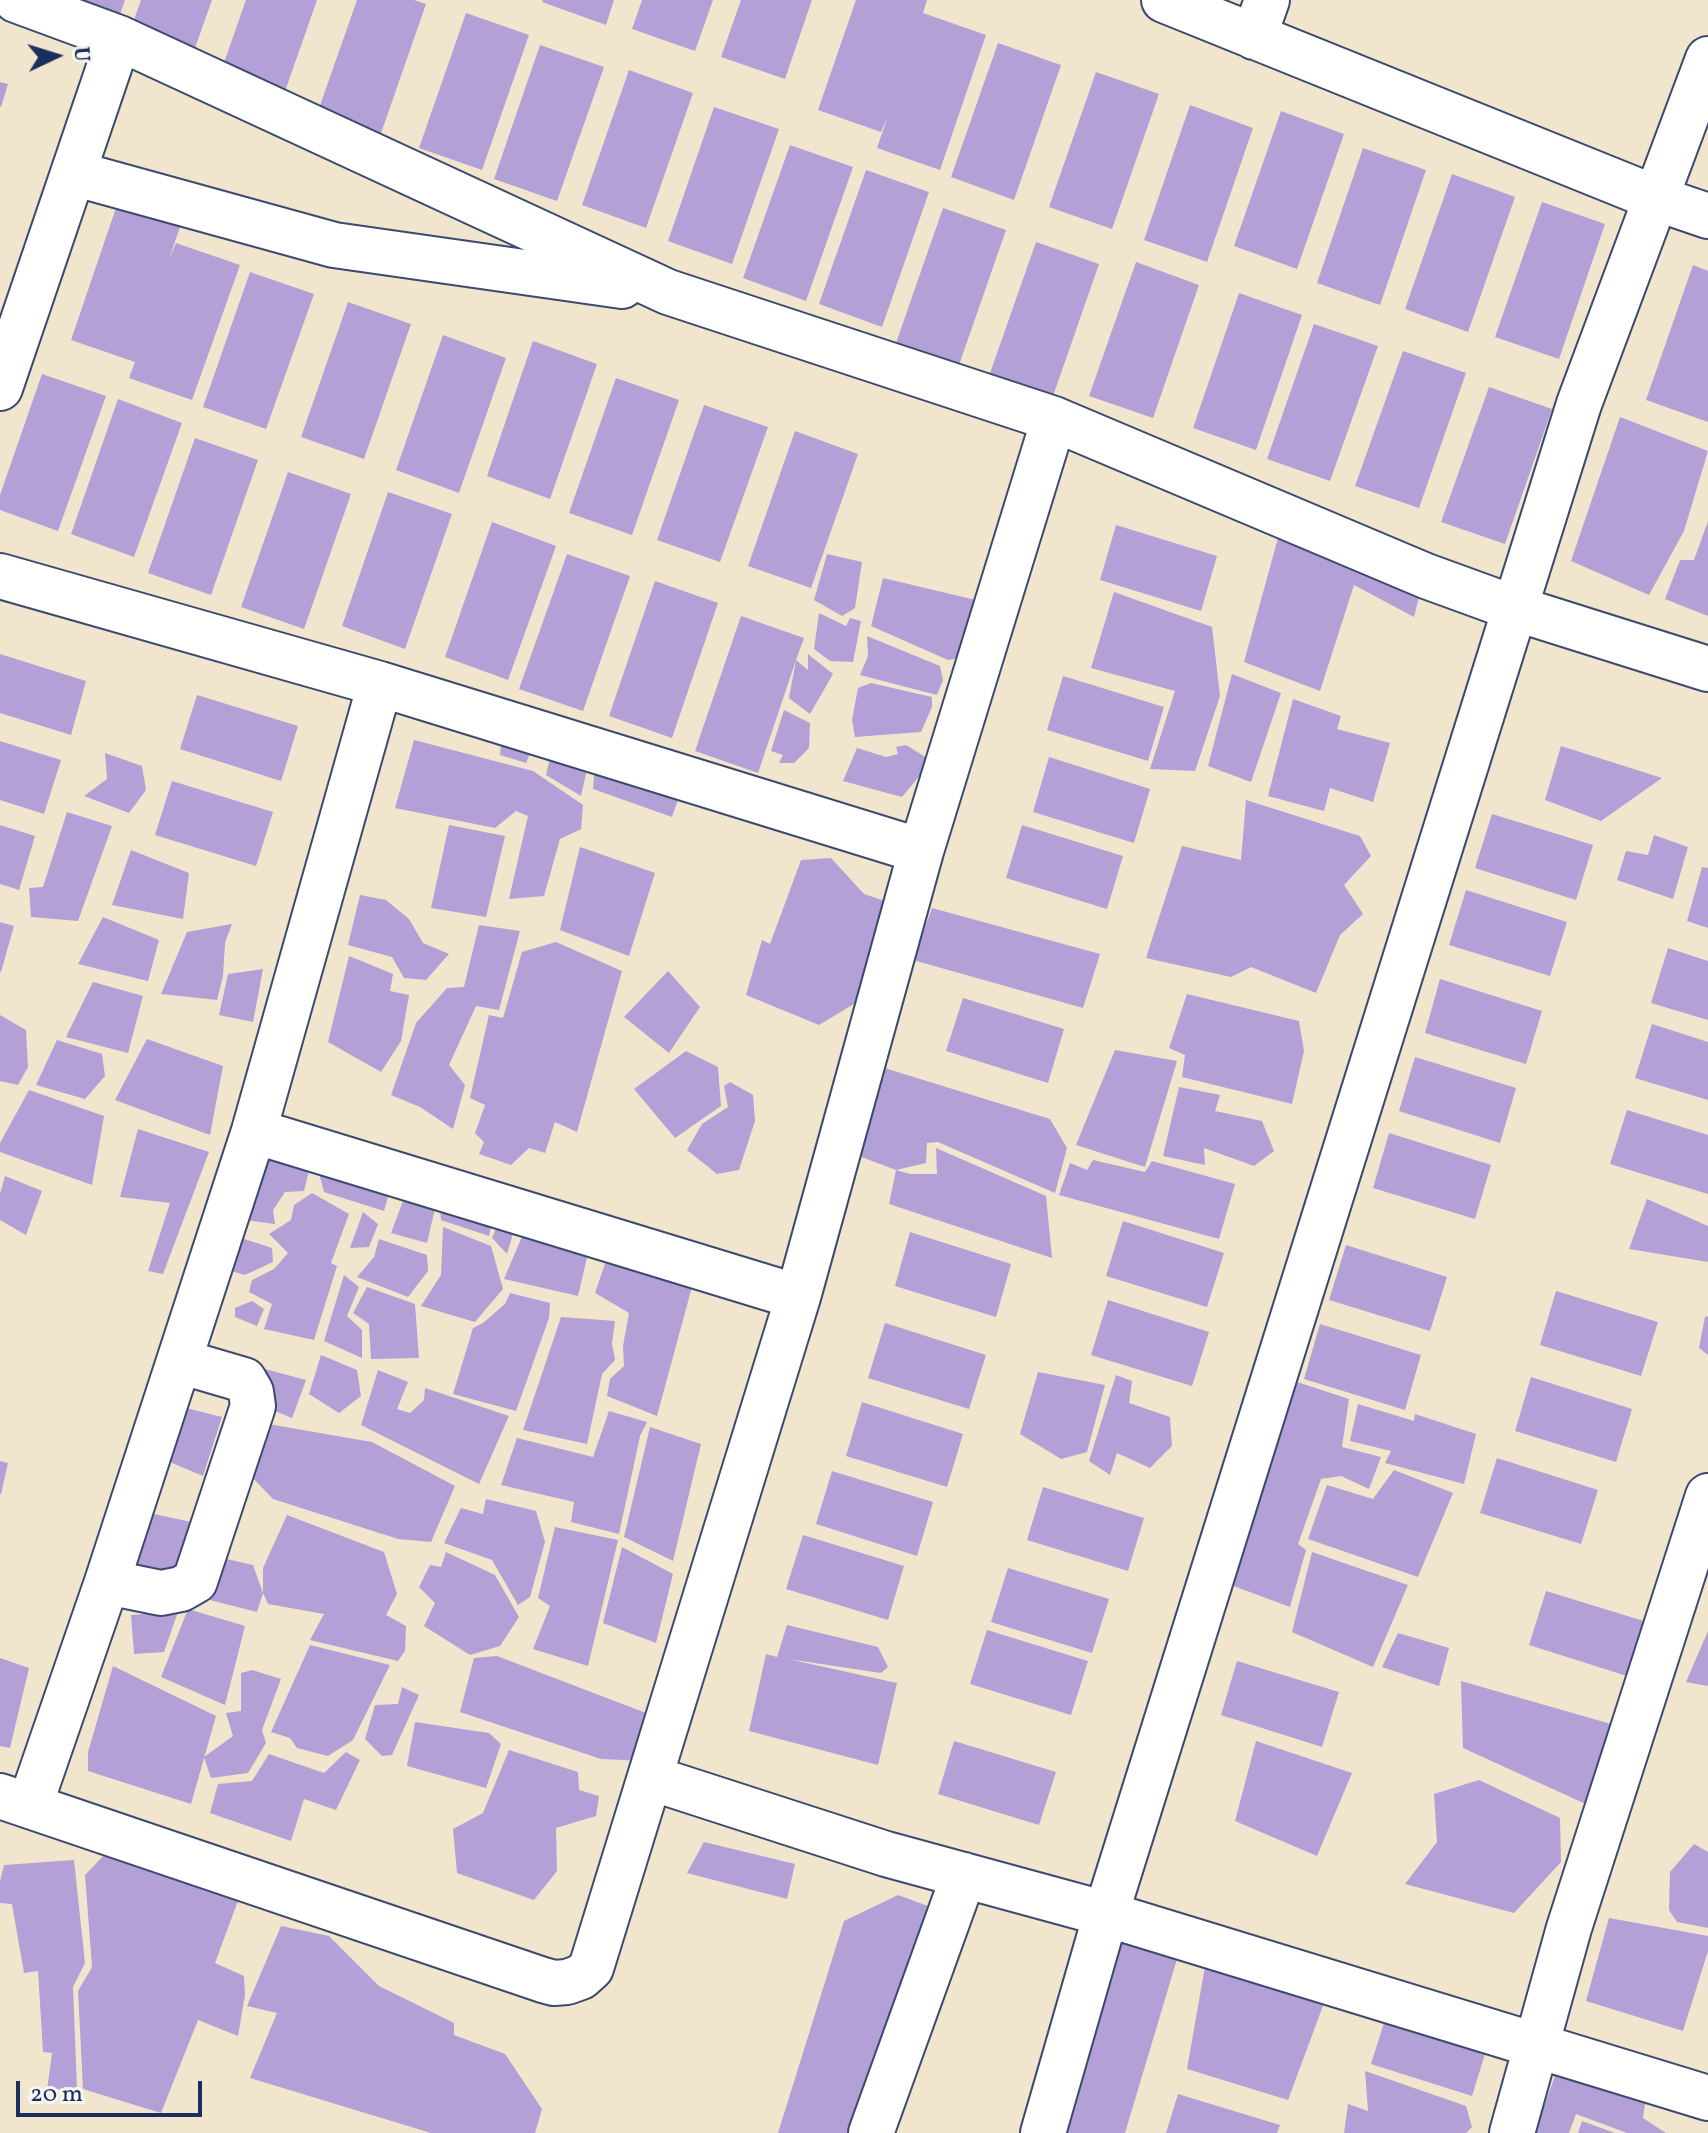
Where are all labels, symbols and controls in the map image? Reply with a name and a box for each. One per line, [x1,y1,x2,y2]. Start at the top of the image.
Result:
north arrow [16,16,96,96]
text: U [64,46,96,63]
scale bar [20,2065,206,2115]
text: 20 m [30,2078,83,2112]

